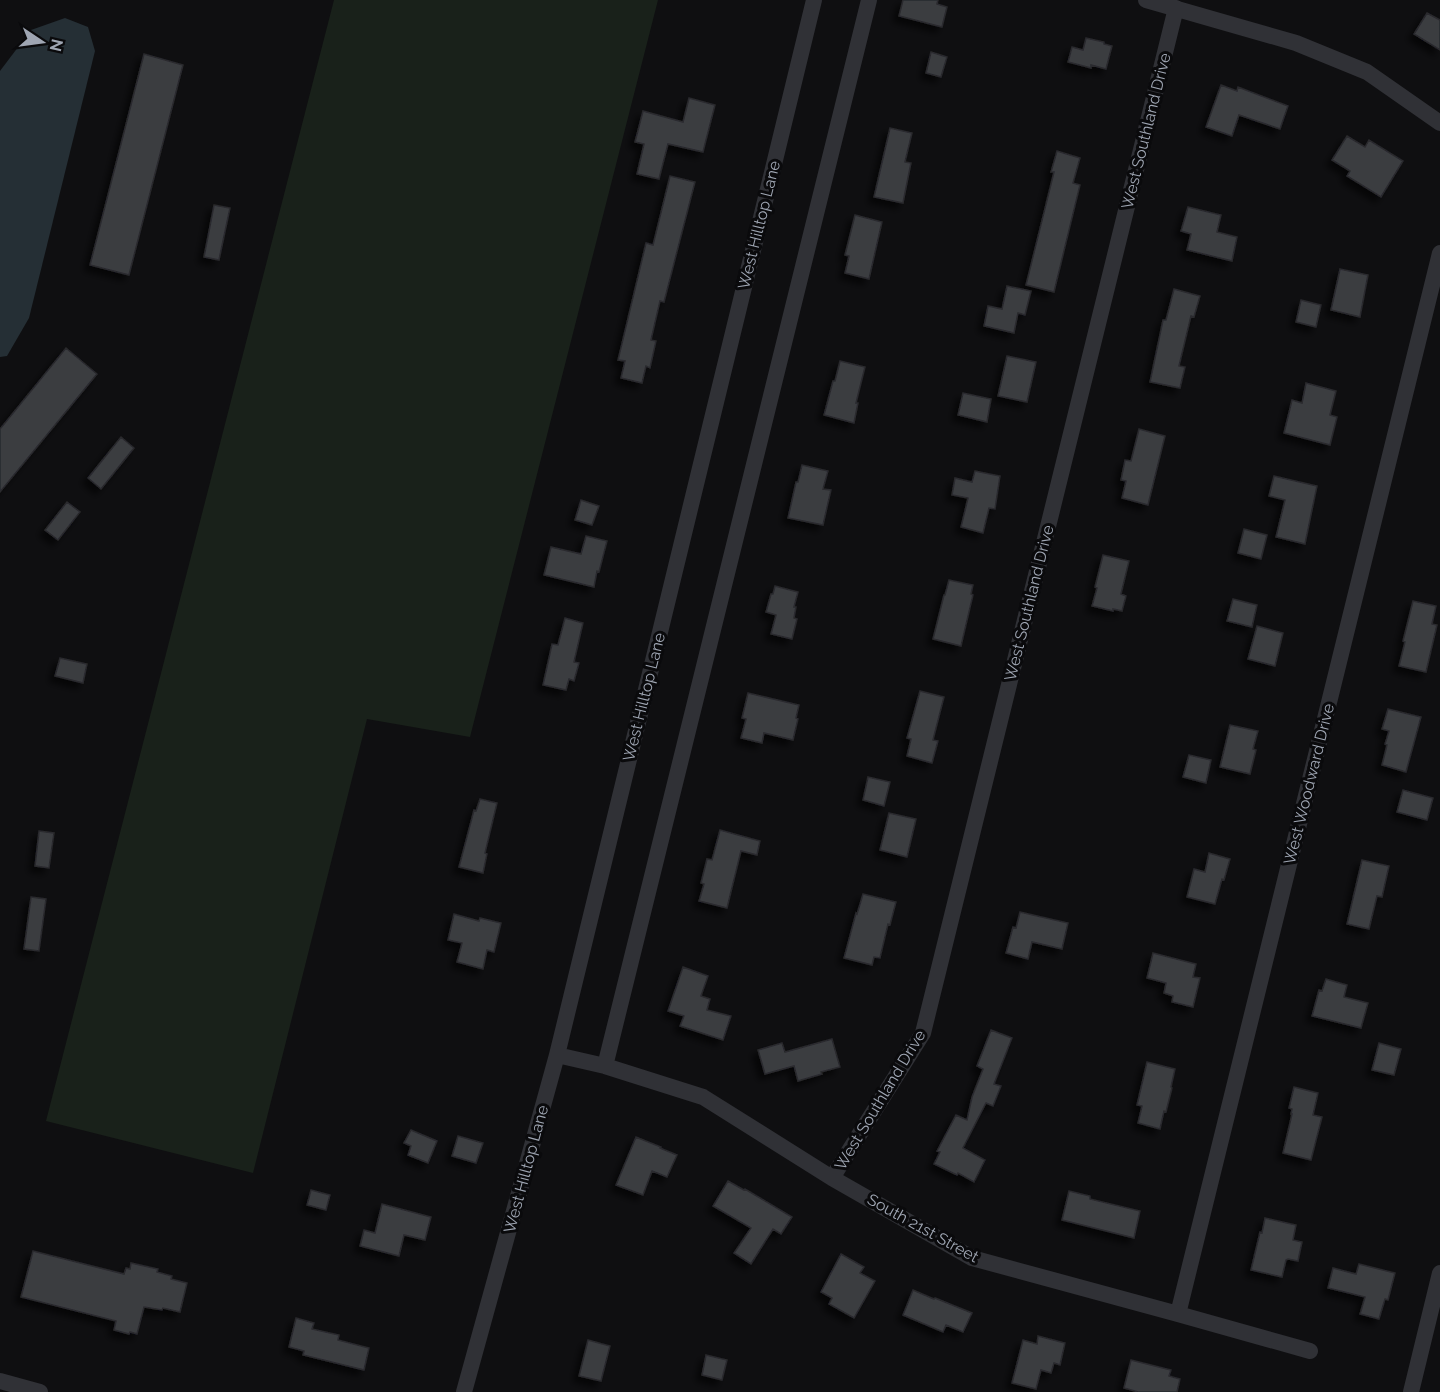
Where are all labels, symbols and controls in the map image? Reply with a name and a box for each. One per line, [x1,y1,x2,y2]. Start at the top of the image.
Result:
north arrow [12,12,72,72]
text: N [45,37,67,53]
street label: West Southland Drive [1117,51,1175,211]
street label: West Hilltop Lane [734,159,784,291]
street label: West Southland Drive [1000,523,1058,683]
street label: West Hilltop Lane [619,631,669,763]
street label: West Woodward Drive [1280,701,1338,867]
street label: West Southland Drive [831,1026,929,1174]
street label: West Hilltop Lane [500,1103,552,1235]
street label: South 21st Street [864,1190,982,1267]

